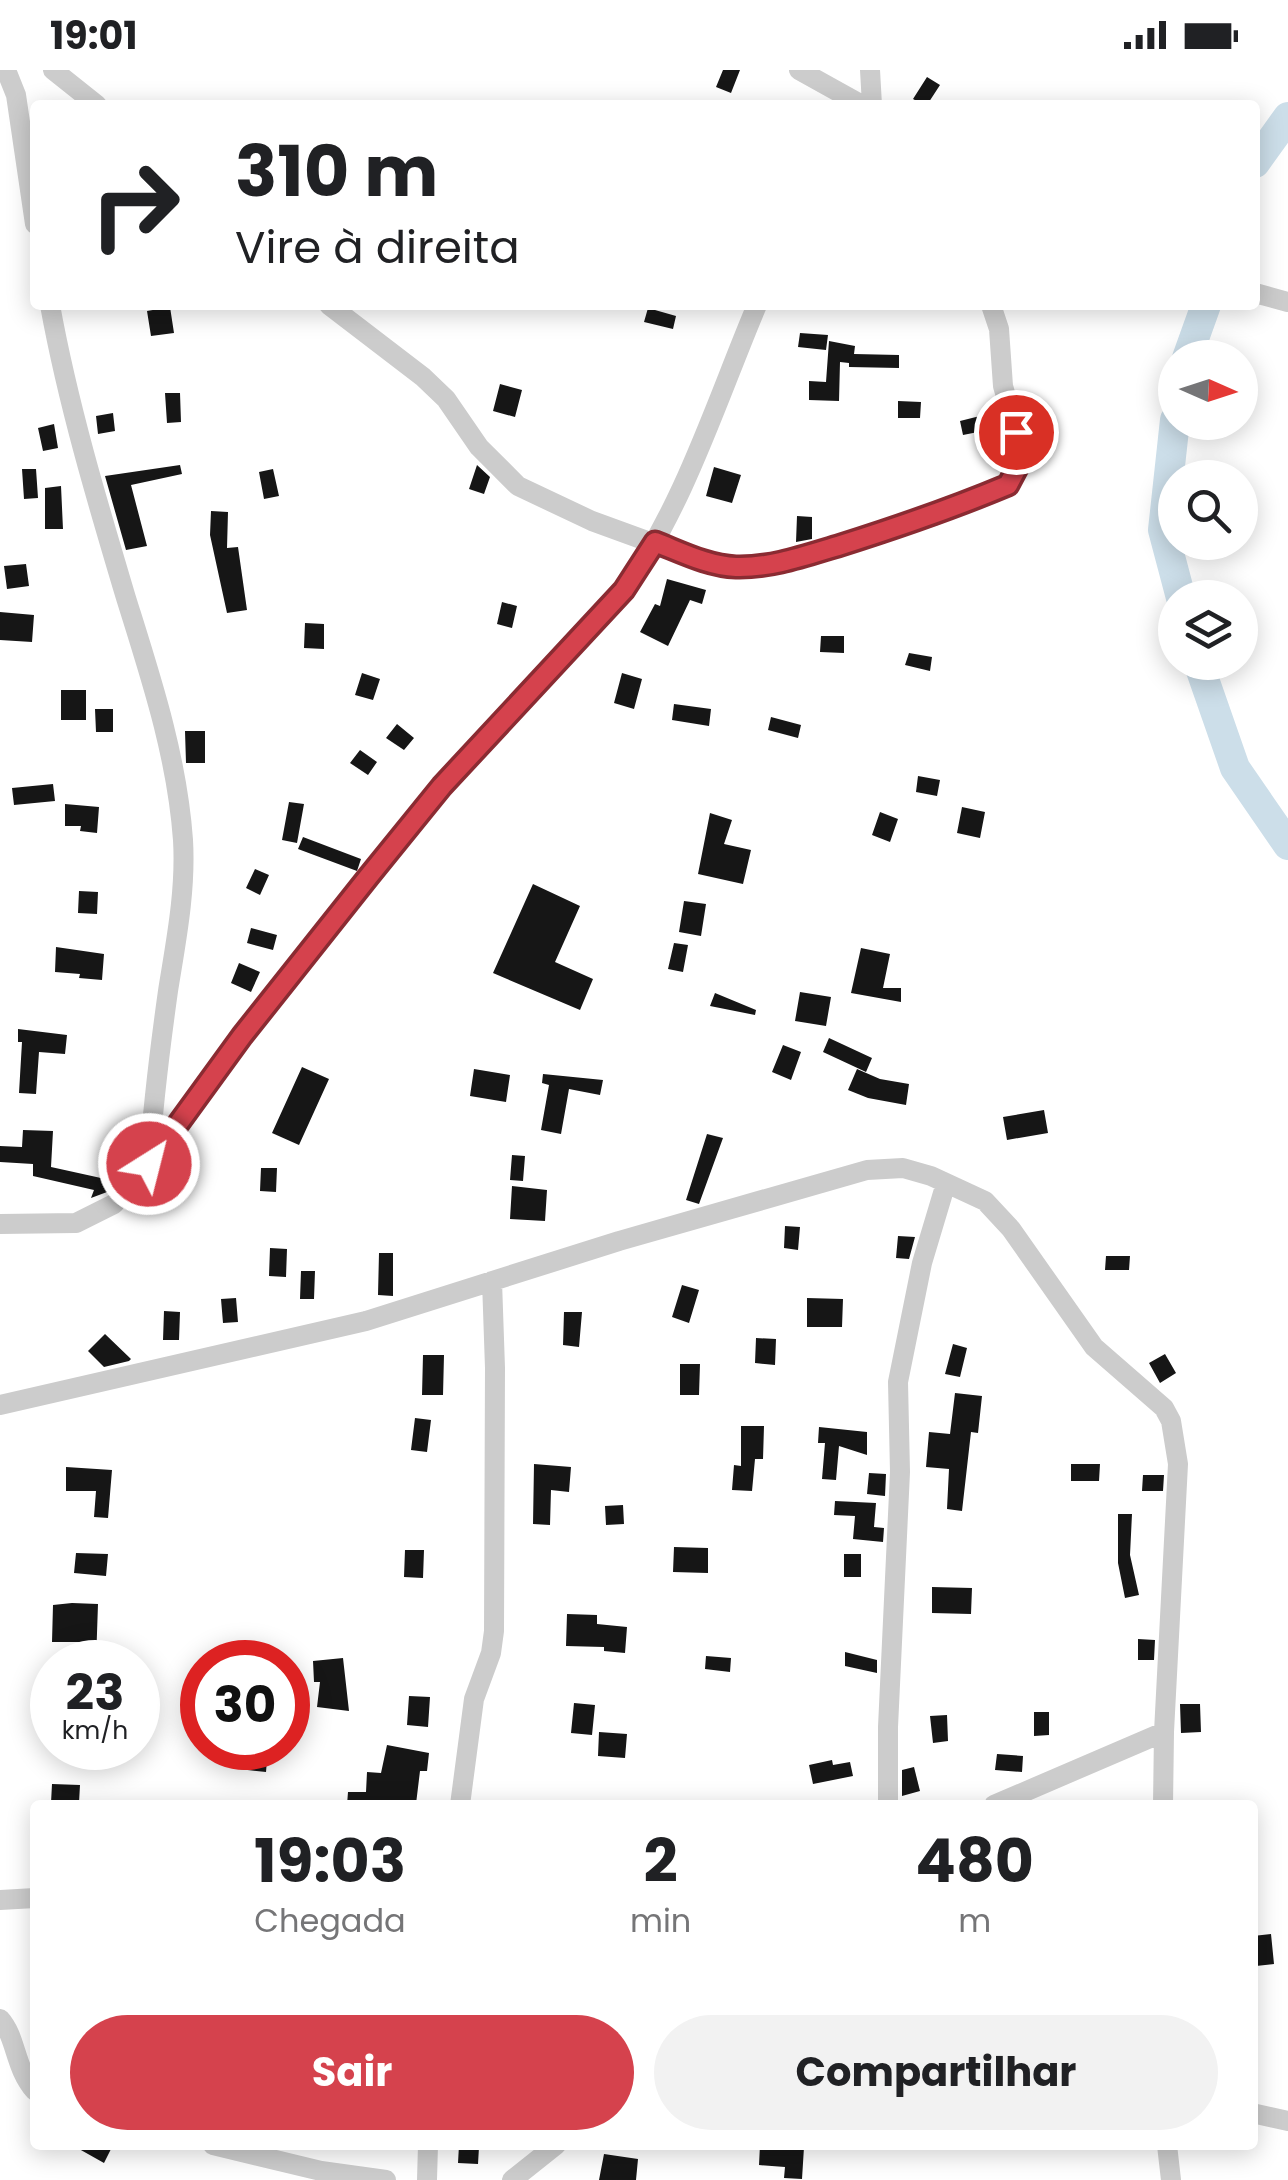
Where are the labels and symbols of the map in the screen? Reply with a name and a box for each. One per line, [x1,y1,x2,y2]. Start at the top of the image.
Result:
north arrow [1158,340,1258,440]
pin [974,390,1059,475]
position arrow [97,1112,201,1216]
speed limit sign: 30 [180,1640,310,1770]

